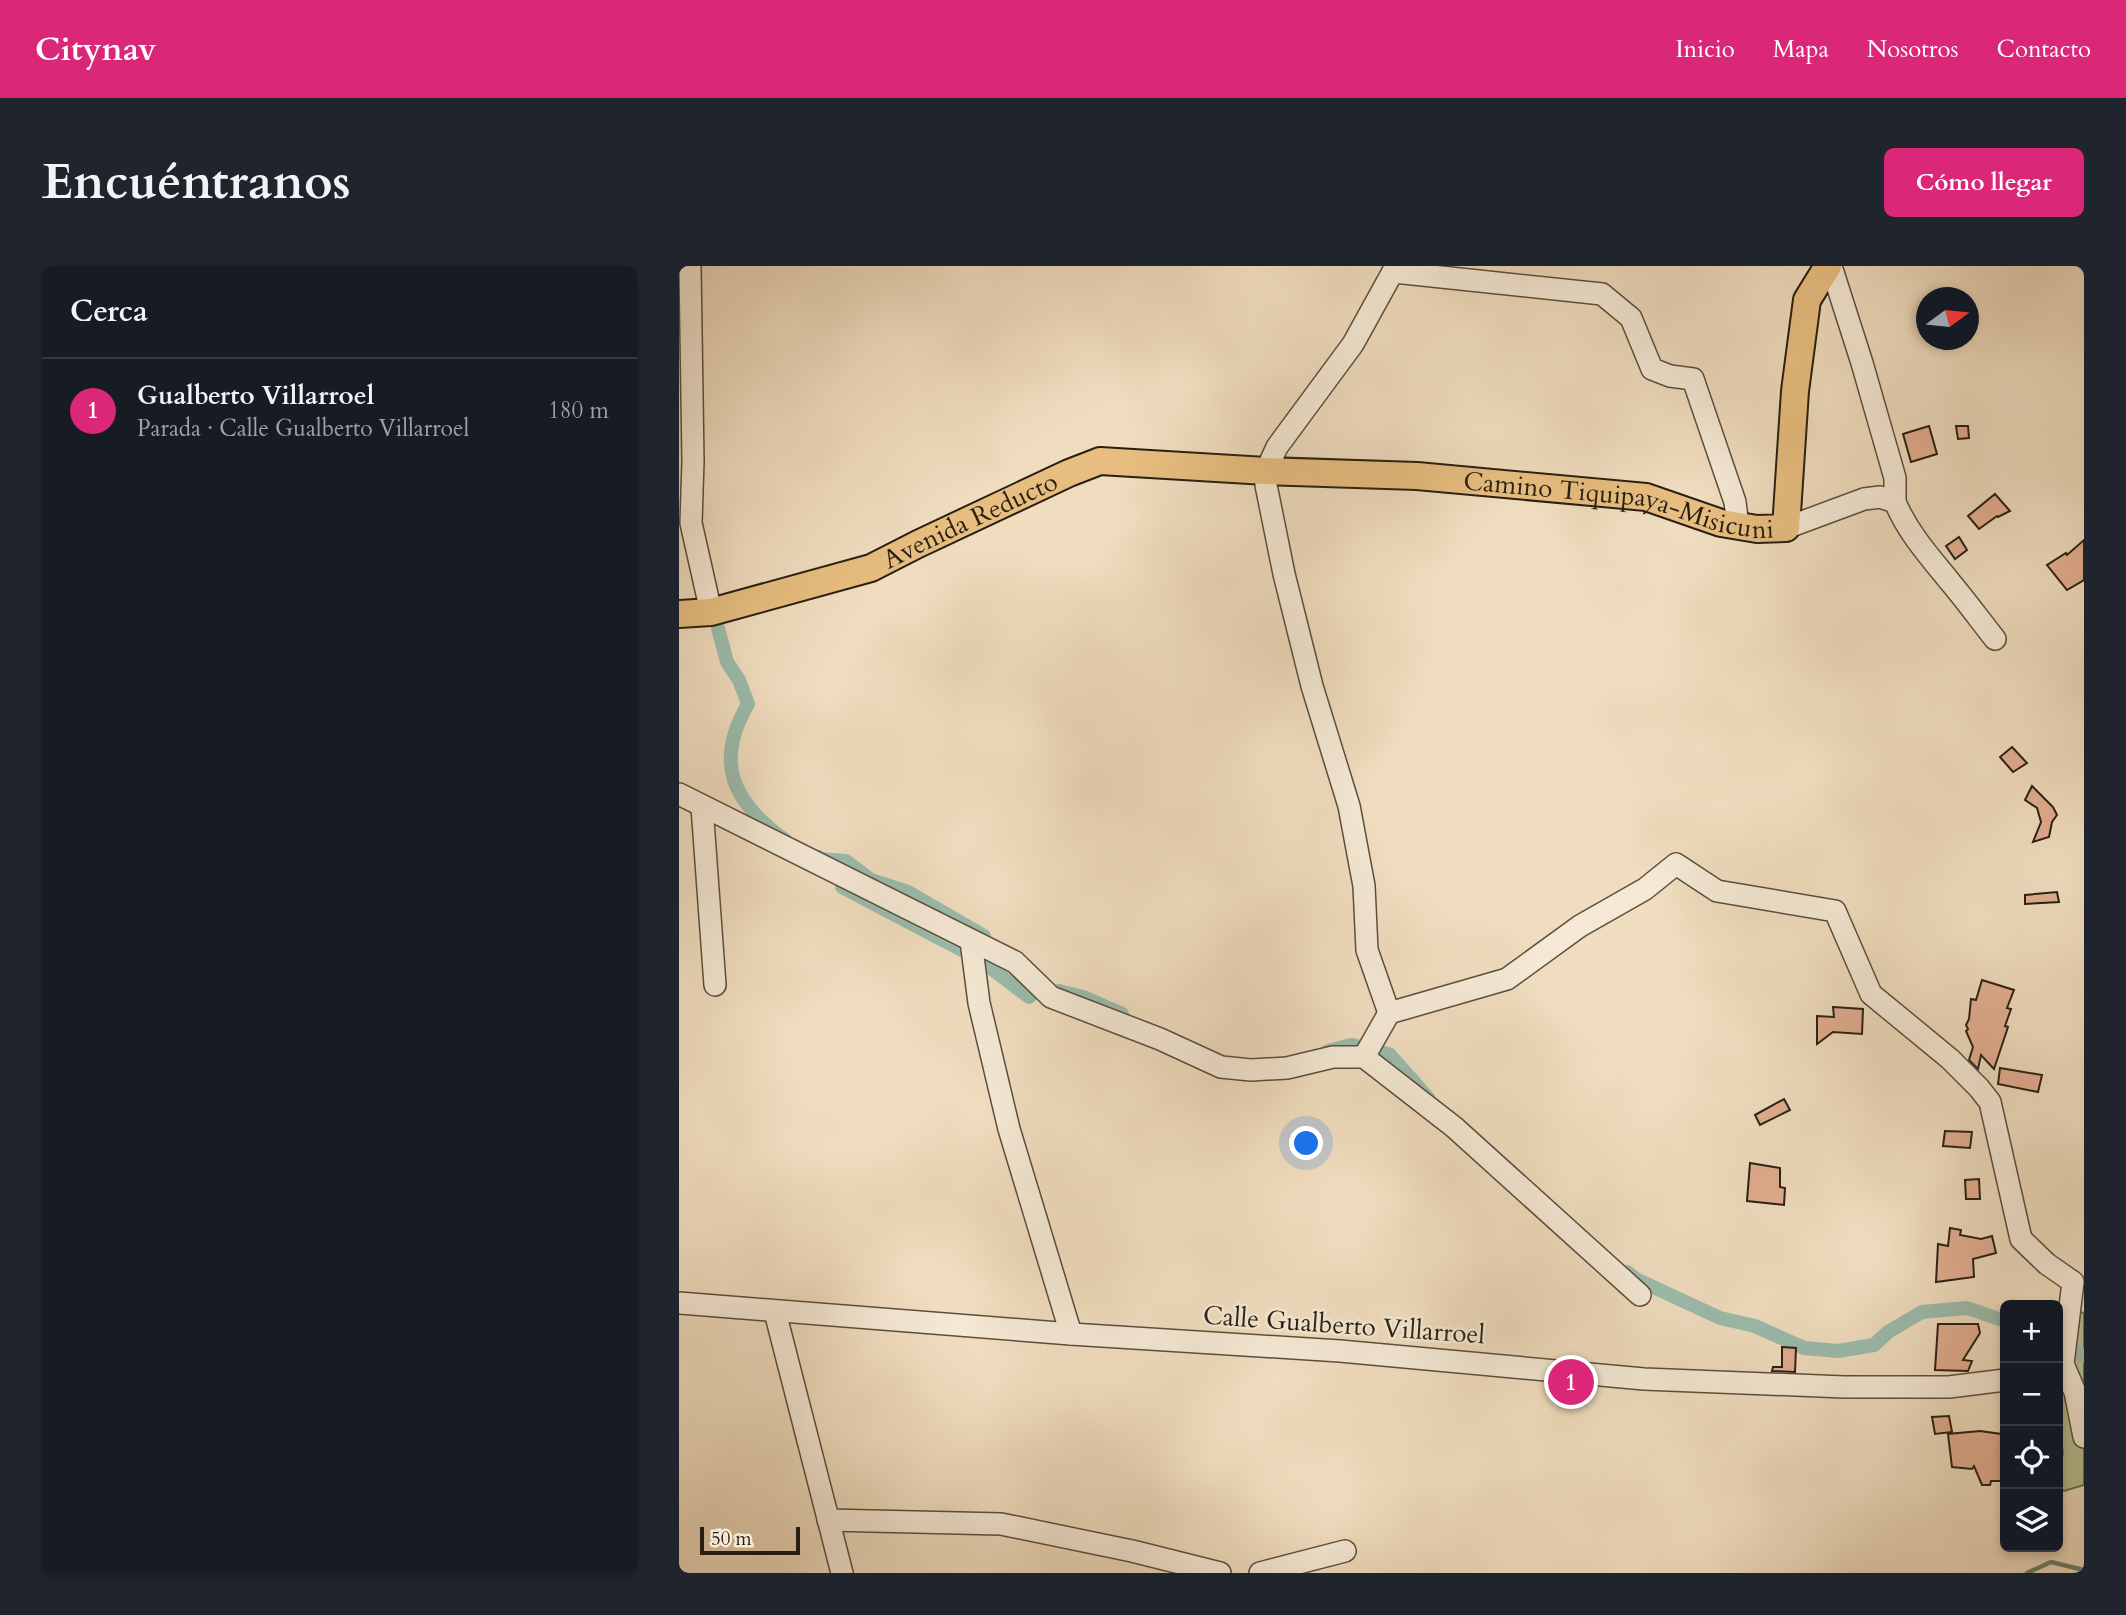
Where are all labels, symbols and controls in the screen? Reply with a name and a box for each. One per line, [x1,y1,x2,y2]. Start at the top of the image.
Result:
text: Citynav [35,27,156,72]
text: Inicio [1675,33,1735,66]
text: Mapa [1773,33,1829,66]
text: Nosotros [1867,33,1959,66]
text: Contacto [1997,33,2091,66]
button: Cómo llegar [1884,148,2084,217]
text: Encuéntranos [42,149,351,216]
north arrow [1916,287,1979,350]
text: Cerca [70,291,148,332]
text: Gualberto Villarroel [137,378,374,413]
text: 1 [87,395,99,426]
text: 180 m [548,395,609,426]
text: Parada · Calle Gualberto Villarroel [137,413,469,444]
street label: Avenida Reducto [877,463,1063,577]
street label: Camino Tiquipaya-Misicuni [1462,463,1774,547]
your location [1289,1126,1323,1160]
street label: Calle Gualberto Villarroel [1202,1298,1487,1352]
map controls [2000,1300,2063,1552]
button: + [2000,1300,2063,1363]
pin: 1 [1548,1356,1594,1408]
button: − [2000,1363,2063,1426]
button: locate [2000,1426,2063,1489]
button: layers [2000,1489,2063,1552]
scale bar [700,1524,800,1556]
text: 50 m [711,1526,752,1552]

